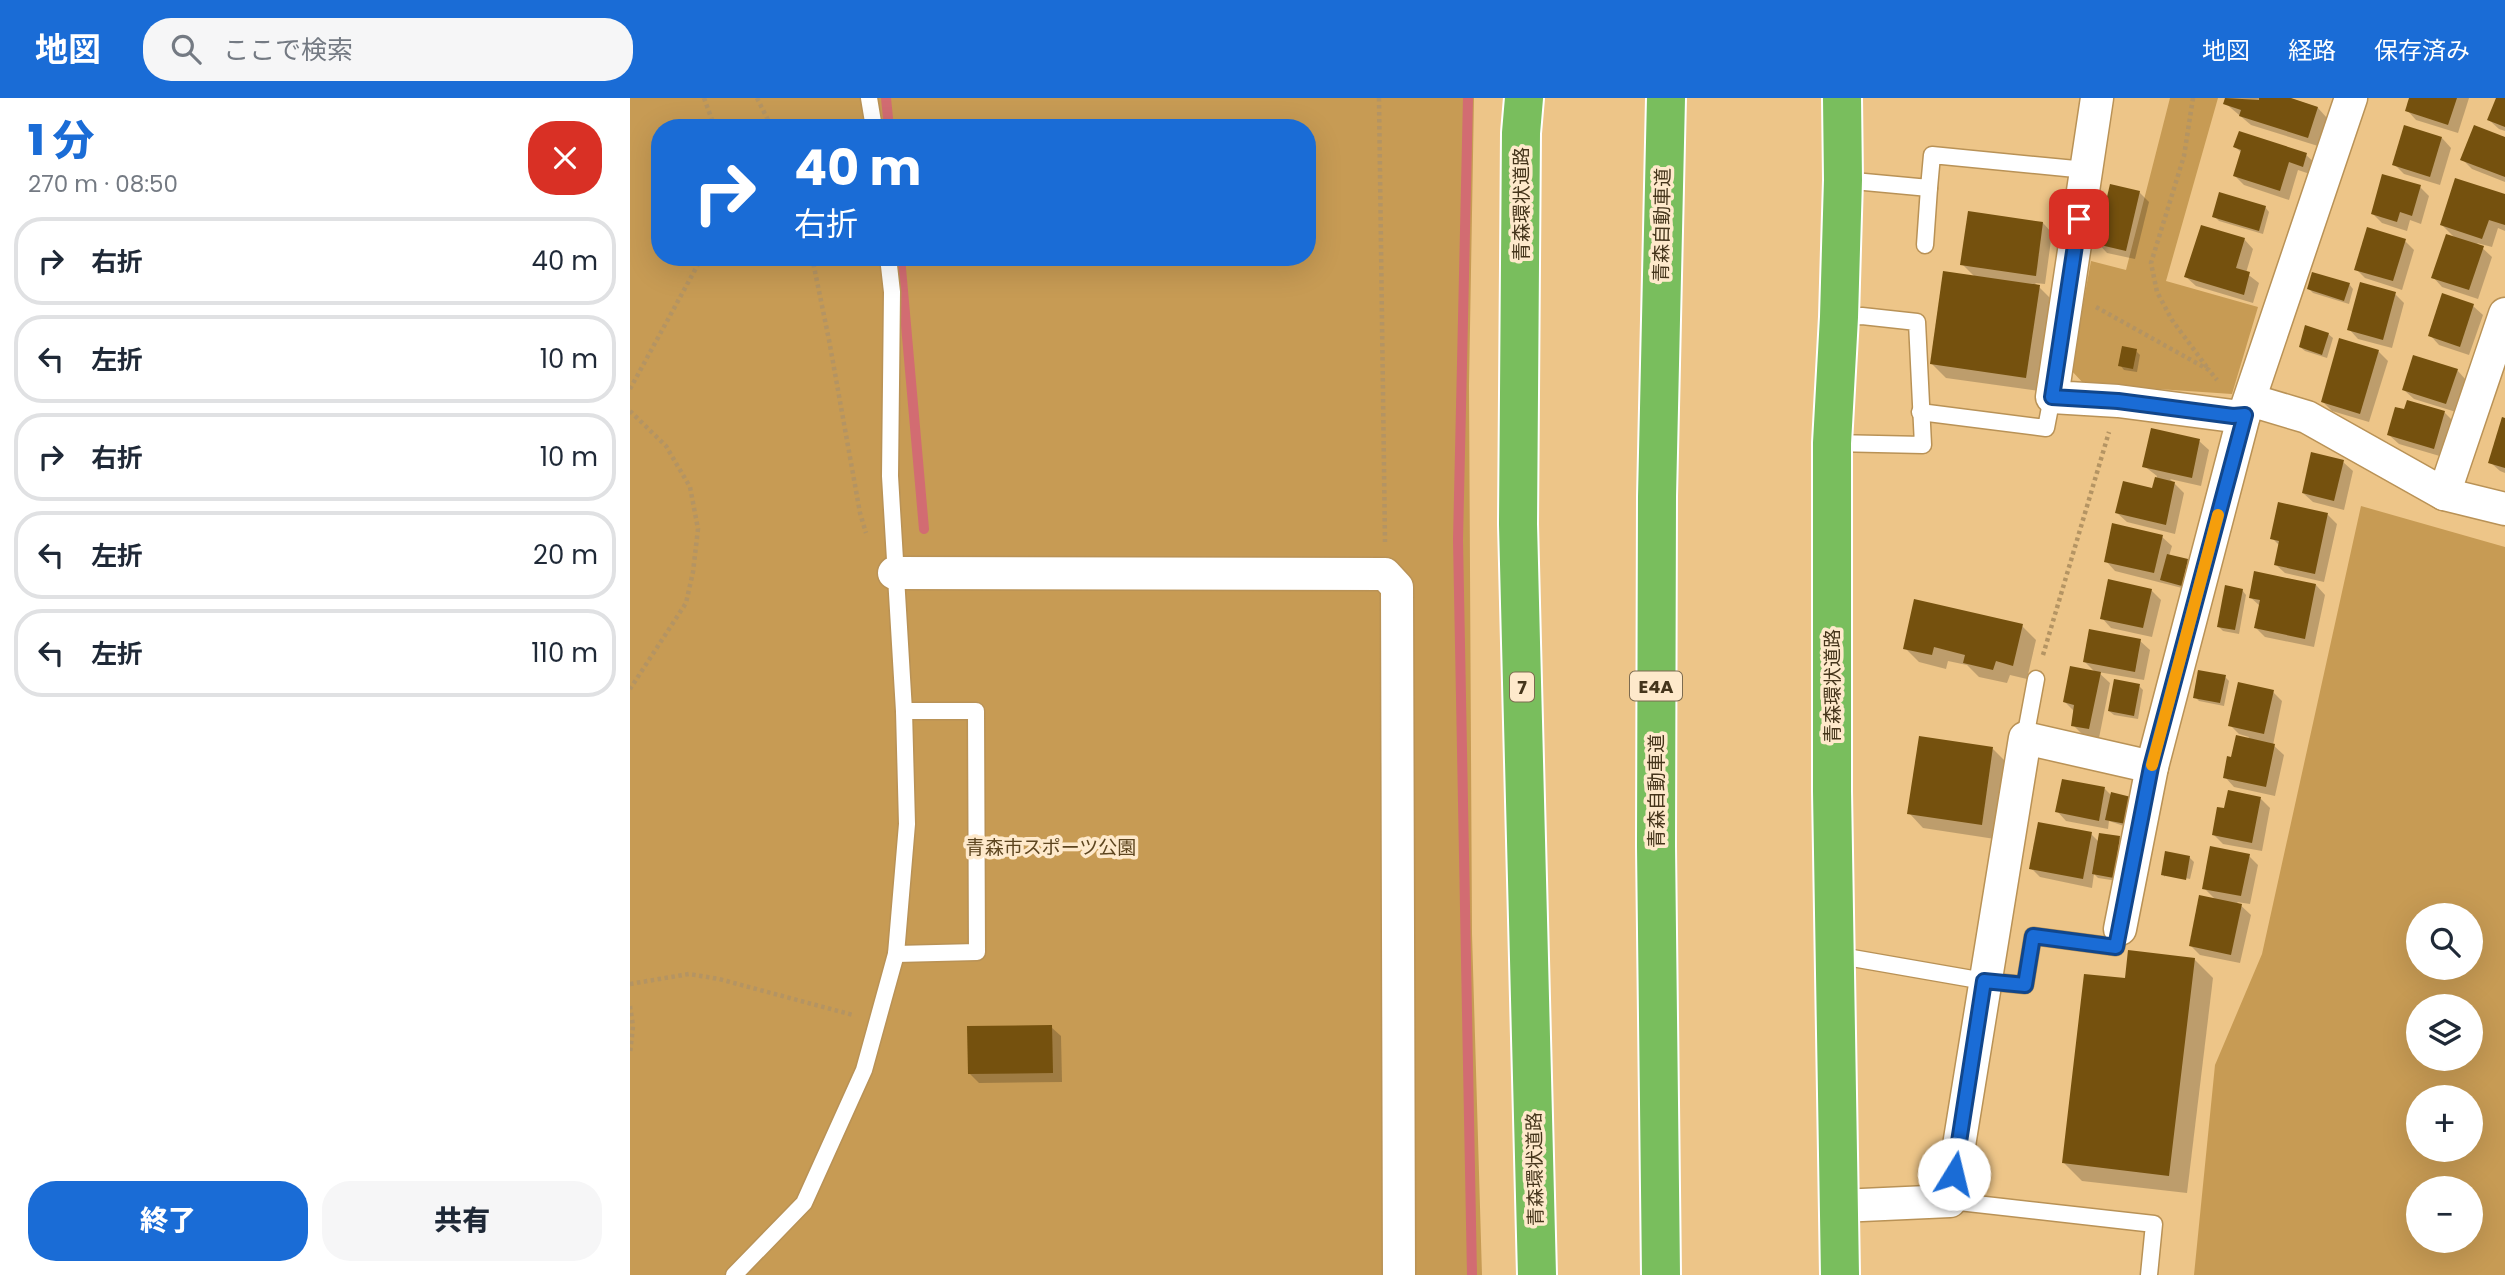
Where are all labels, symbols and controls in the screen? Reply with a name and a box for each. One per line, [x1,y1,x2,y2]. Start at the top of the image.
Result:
search box [143,18,633,81]
text: 地図 [35,26,101,73]
icon: search [167,30,205,68]
text: ここで検索 [223,32,353,68]
text: 地図 [2202,34,2250,67]
text: 経路 [2288,34,2336,67]
text: 保存済み [2374,34,2470,67]
text: 1 分 [28,111,94,170]
button: close [528,121,602,195]
text: 40 m [794,134,921,202]
icon: right [679,147,770,238]
street label: 青森環状道路 [1508,147,1535,261]
text: 270 m · 08:50 [28,168,178,200]
street label: 青森自動車道 [1648,168,1676,282]
pin [2049,189,2109,249]
icon: arrive [2060,200,2098,238]
text: 右折 [794,201,858,246]
icon: right [32,242,70,280]
text: 40 m [532,243,598,279]
text: 右折 [91,244,143,280]
icon: left [32,340,70,378]
text: 10 m [540,341,598,377]
text: 左折 [91,342,143,378]
icon: right [32,438,70,476]
text: 10 m [540,439,598,475]
text: 右折 [91,440,143,476]
icon: left [32,536,70,574]
text: 20 m [533,537,598,573]
text: 左折 [91,538,143,574]
street label: 青森環状道路 [1819,629,1846,743]
icon: left [32,634,70,672]
text: 110 m [531,635,598,671]
text: 左折 [91,636,143,672]
road number: 7 [1510,672,1534,702]
road number: E4A [1630,672,1682,700]
street label: 青森自動車道 [1643,734,1670,848]
park label: 青森市スポーツ公園 [966,834,1136,861]
map controls [2406,903,2483,1253]
button: search [2406,903,2483,980]
button: layers [2406,994,2483,1071]
button: + [2406,1085,2483,1162]
street label: 青森環状道路 [1521,1112,1549,1226]
position arrow [1917,1137,1991,1211]
button: − [2406,1176,2483,1253]
button: 終了 [28,1181,308,1261]
button: 共有 [322,1181,602,1261]

